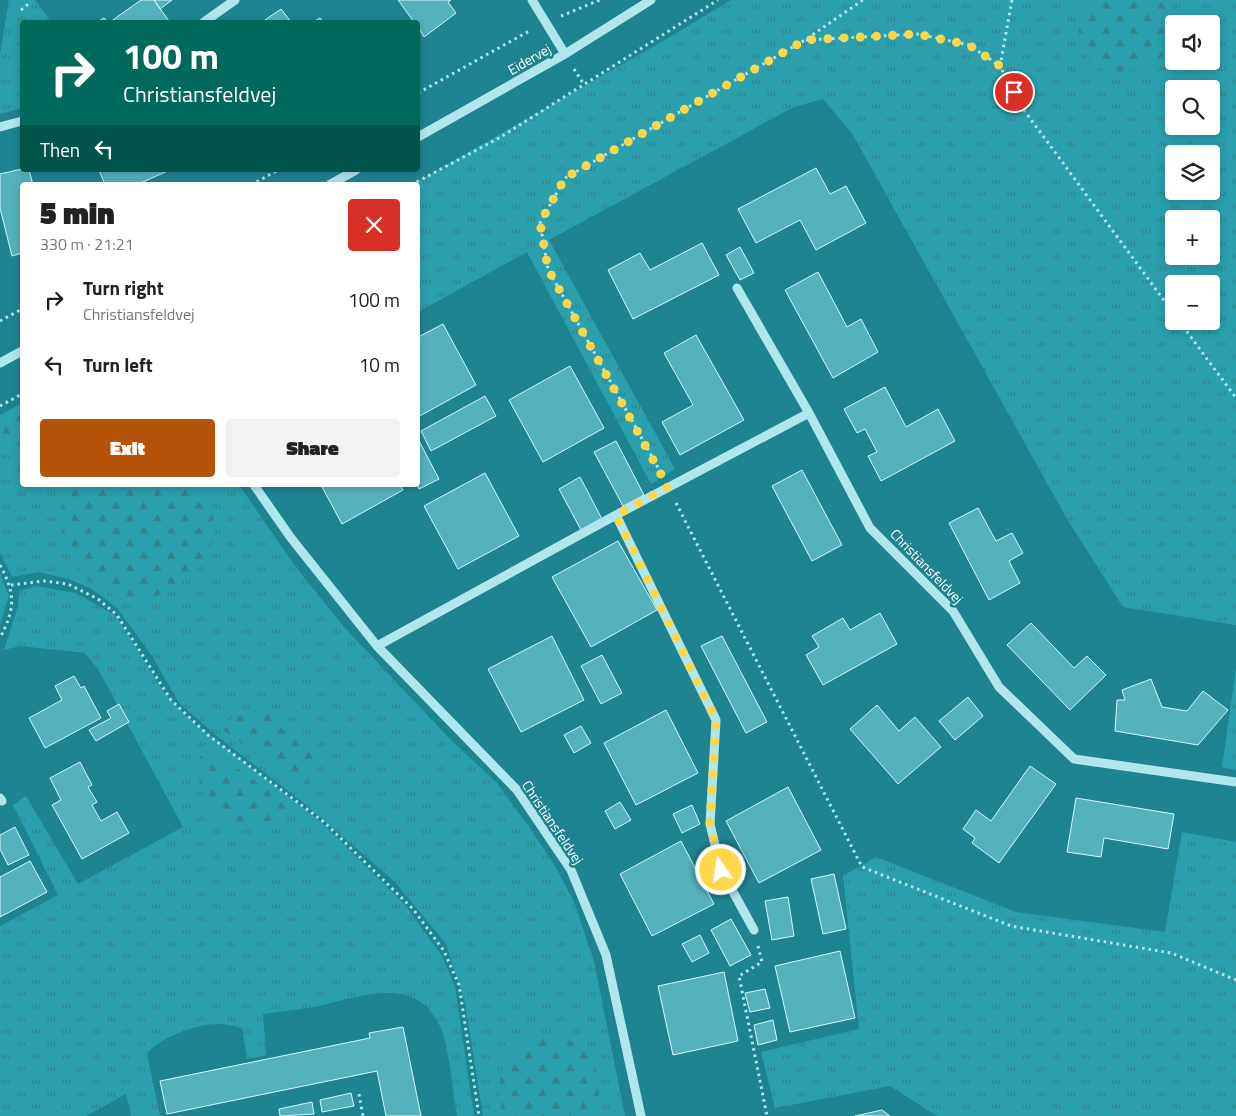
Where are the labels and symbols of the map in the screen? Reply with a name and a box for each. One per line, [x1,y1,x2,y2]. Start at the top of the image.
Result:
street label: Eidervej [503,38,555,80]
pin [993,71,1035,113]
street label: Christiansfeldvej [886,524,968,608]
street label: Christiansfeldvej [517,776,589,868]
position arrow [694,843,746,895]

